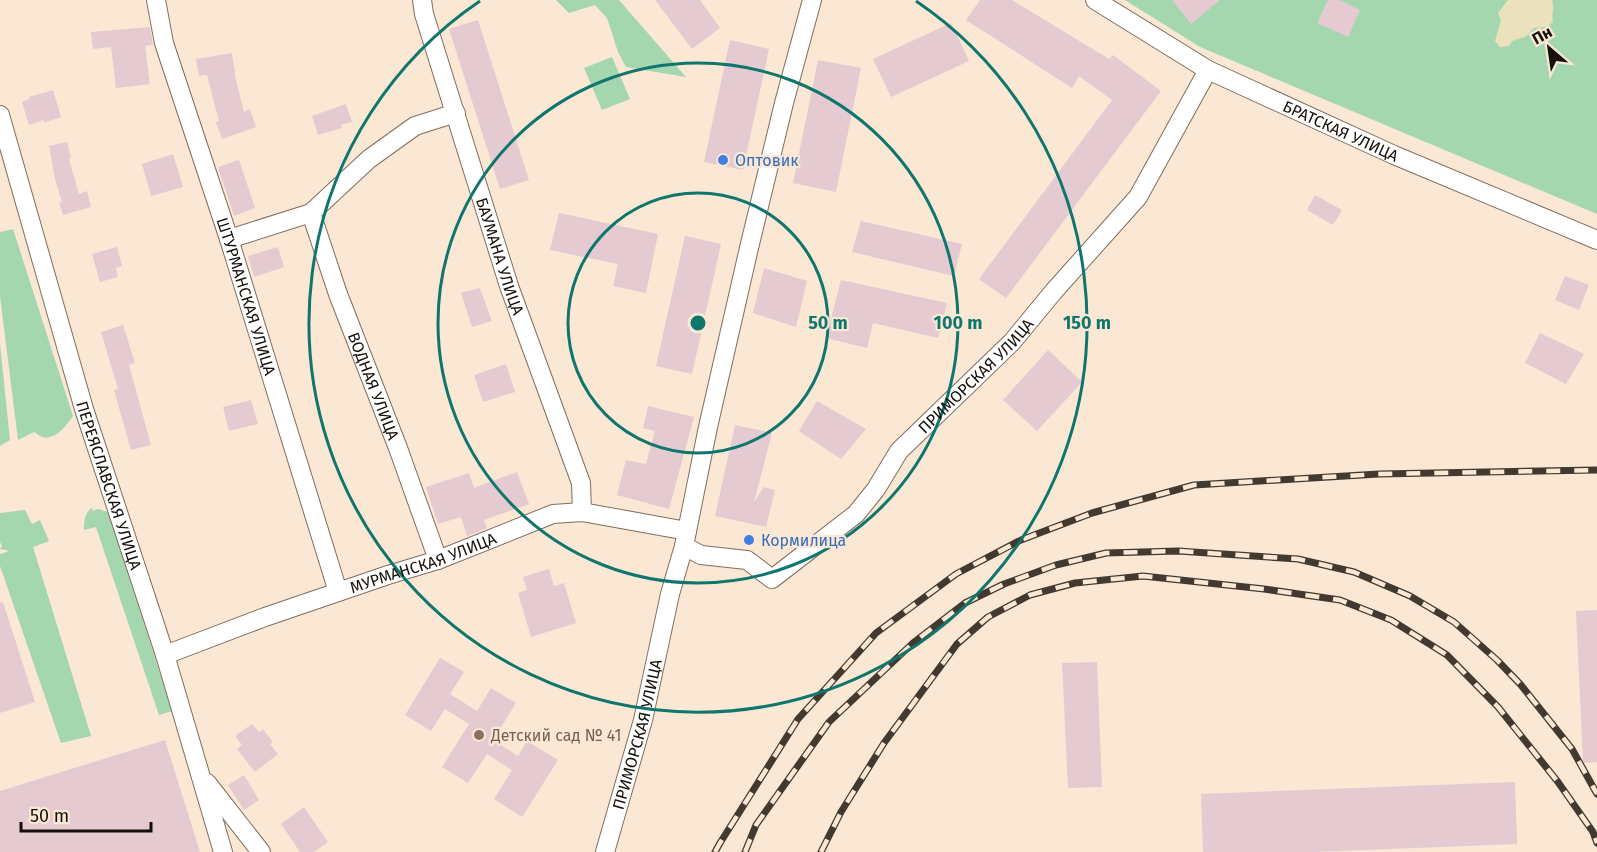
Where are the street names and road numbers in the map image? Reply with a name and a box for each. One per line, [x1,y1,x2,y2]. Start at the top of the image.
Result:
street label: БРАТСКАЯ УЛИЦА [1280,96,1402,166]
street label: БАУМАНА УЛИЦА [472,195,528,318]
street label: ШТУРМАНСКАЯ УЛИЦА [213,215,280,378]
street label: ПРИМОРСКАЯ УЛИЦА [914,314,1038,437]
street label: ВОДНАЯ УЛИЦА [344,329,404,443]
street label: ПЕРЕЯСЛАВСКАЯ УЛИЦА [73,399,146,573]
street label: МУРМАНСКАЯ УЛИЦА [347,528,500,597]
street label: ПРИМОРСКАЯ УЛИЦА [608,657,665,812]

